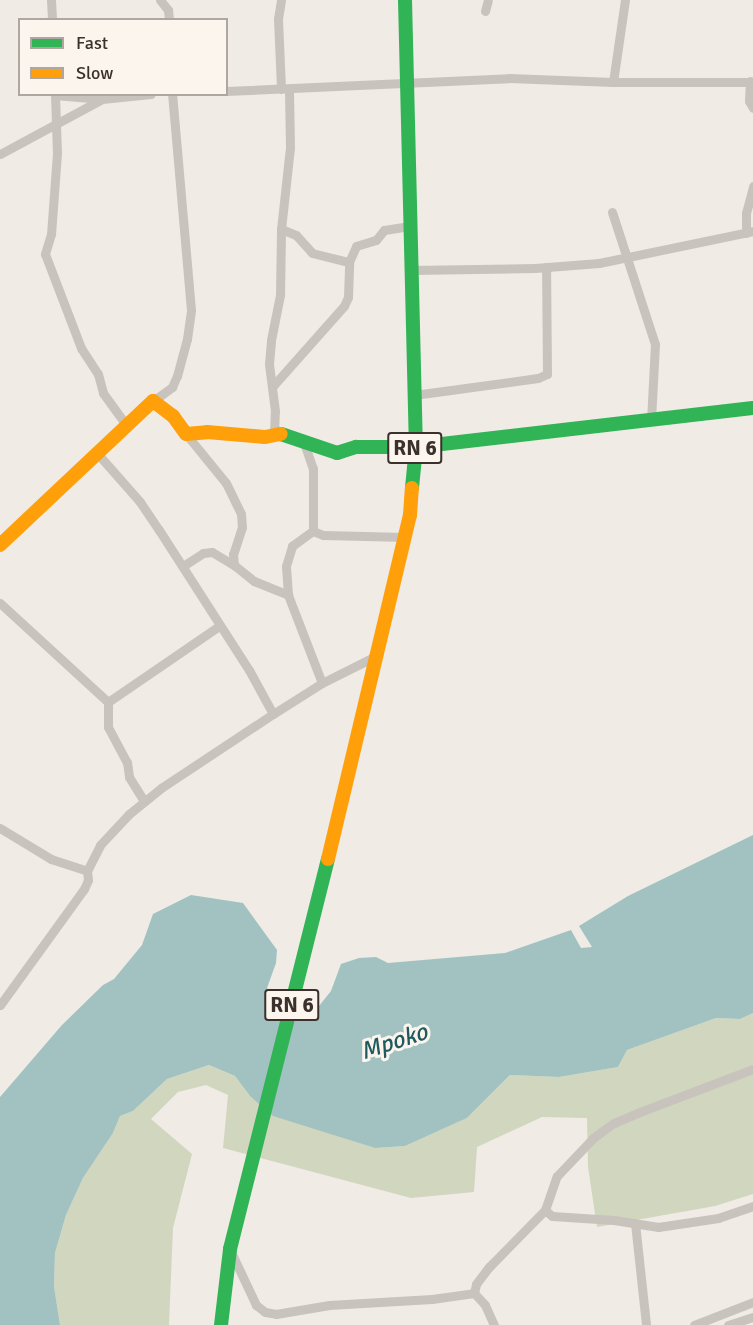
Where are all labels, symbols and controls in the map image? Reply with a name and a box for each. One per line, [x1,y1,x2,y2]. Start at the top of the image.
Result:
legend [18,18,228,96]
text: Fast [76,32,108,54]
text: Slow [76,62,113,84]
road number: RN 6 [386,430,444,466]
road number: RN 6 [264,987,320,1023]
water label: Mpoko [357,1018,431,1066]

